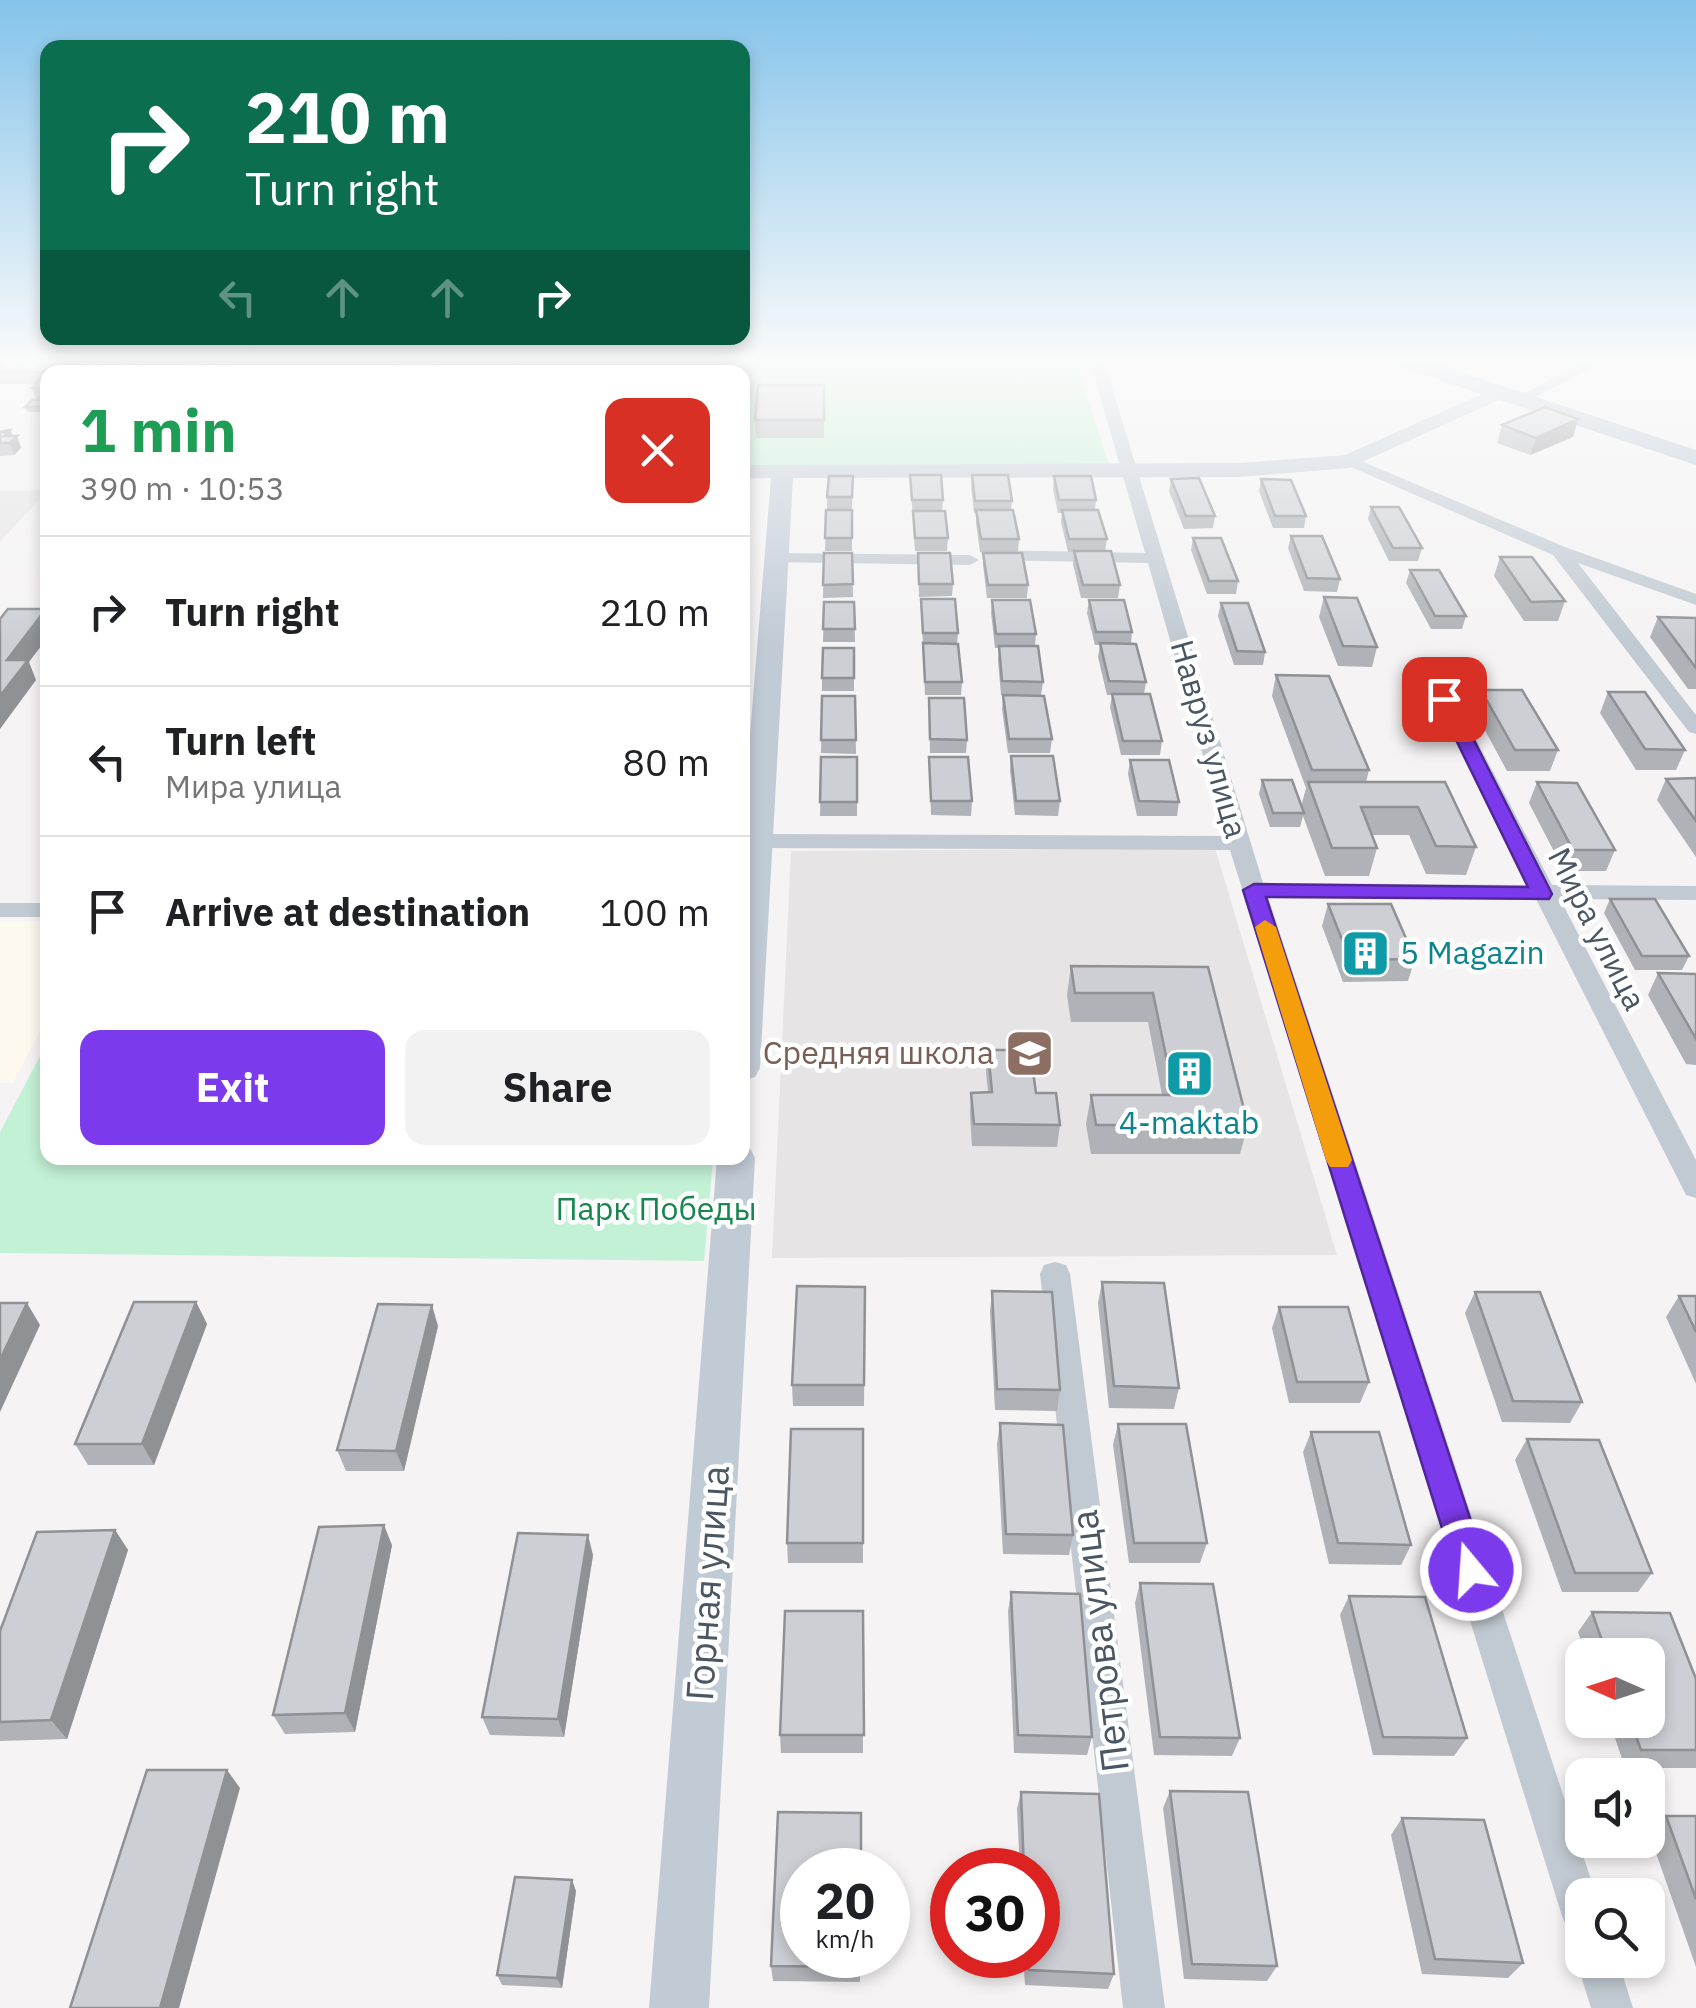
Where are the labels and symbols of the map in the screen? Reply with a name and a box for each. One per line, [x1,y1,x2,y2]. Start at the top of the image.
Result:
street label: Навруз улица [1162,635,1258,843]
pin [1402,657,1487,742]
street label: Мира улица [1539,840,1657,1017]
building icon: 5 Magazin [1339,927,1391,979]
place label: 5 Magazin [1400,931,1545,973]
school or university icon: Средняя школа [1003,1027,1055,1079]
place label: Средняя школа [763,1031,994,1073]
building icon: 4-maktab [1163,1047,1215,1099]
place label: 4-maktab [1119,1101,1259,1143]
park label: Парк Победы [555,1187,757,1229]
street label: Горная улица [674,1464,739,1702]
street label: Петрова улица [1058,1507,1139,1775]
position arrow [1419,1518,1523,1622]
north arrow [1565,1638,1665,1738]
speed limit sign: 30 [930,1848,1060,1978]

